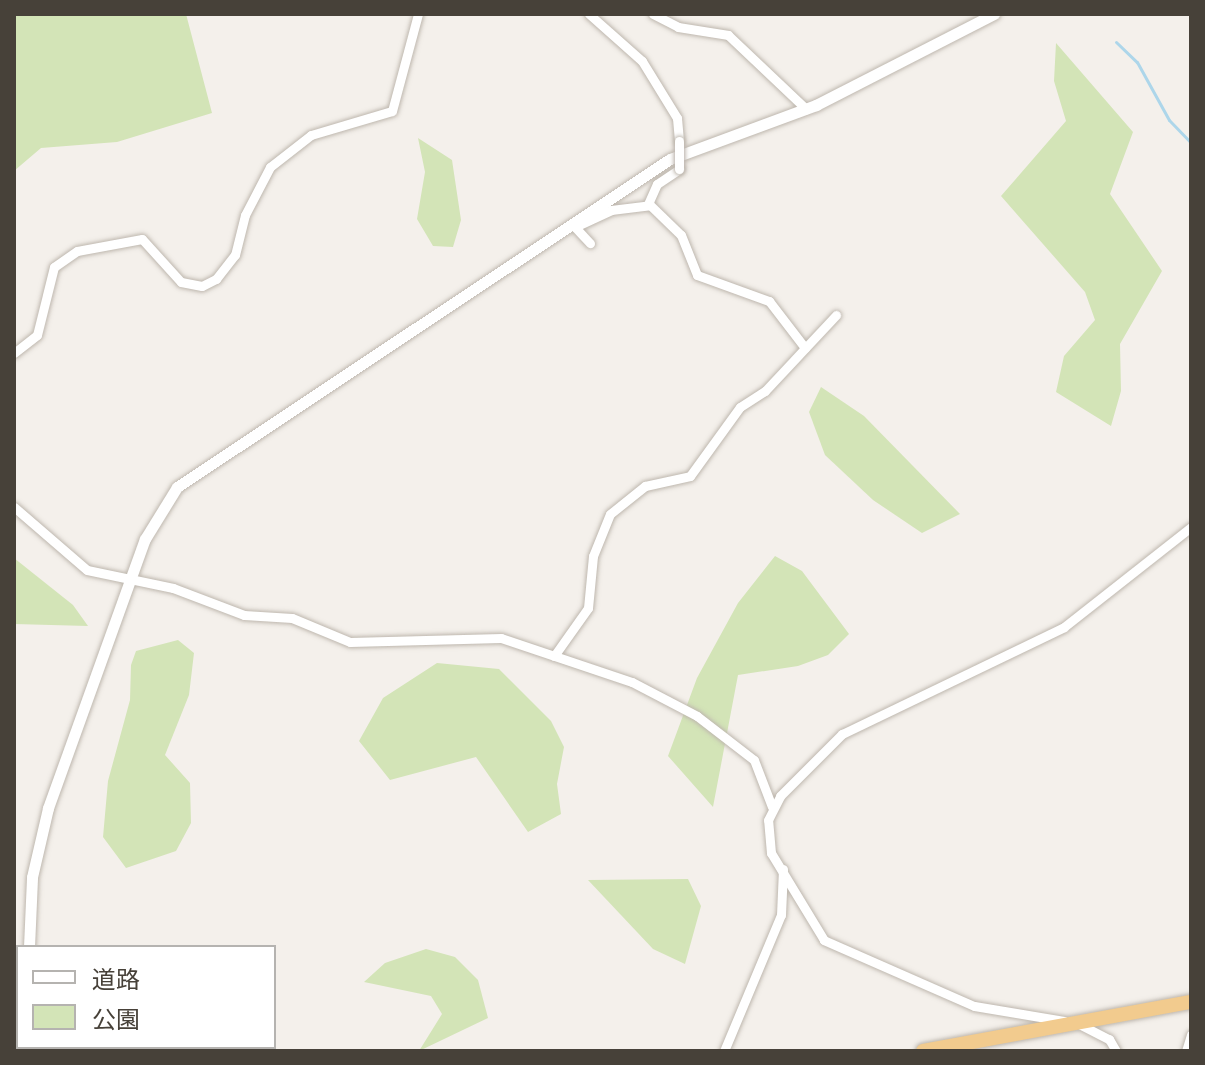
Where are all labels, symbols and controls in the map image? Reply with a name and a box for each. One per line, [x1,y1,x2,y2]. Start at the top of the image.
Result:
legend [16,945,276,1049]
text: 道路 [92,962,140,995]
text: 公園 [92,1002,140,1035]

